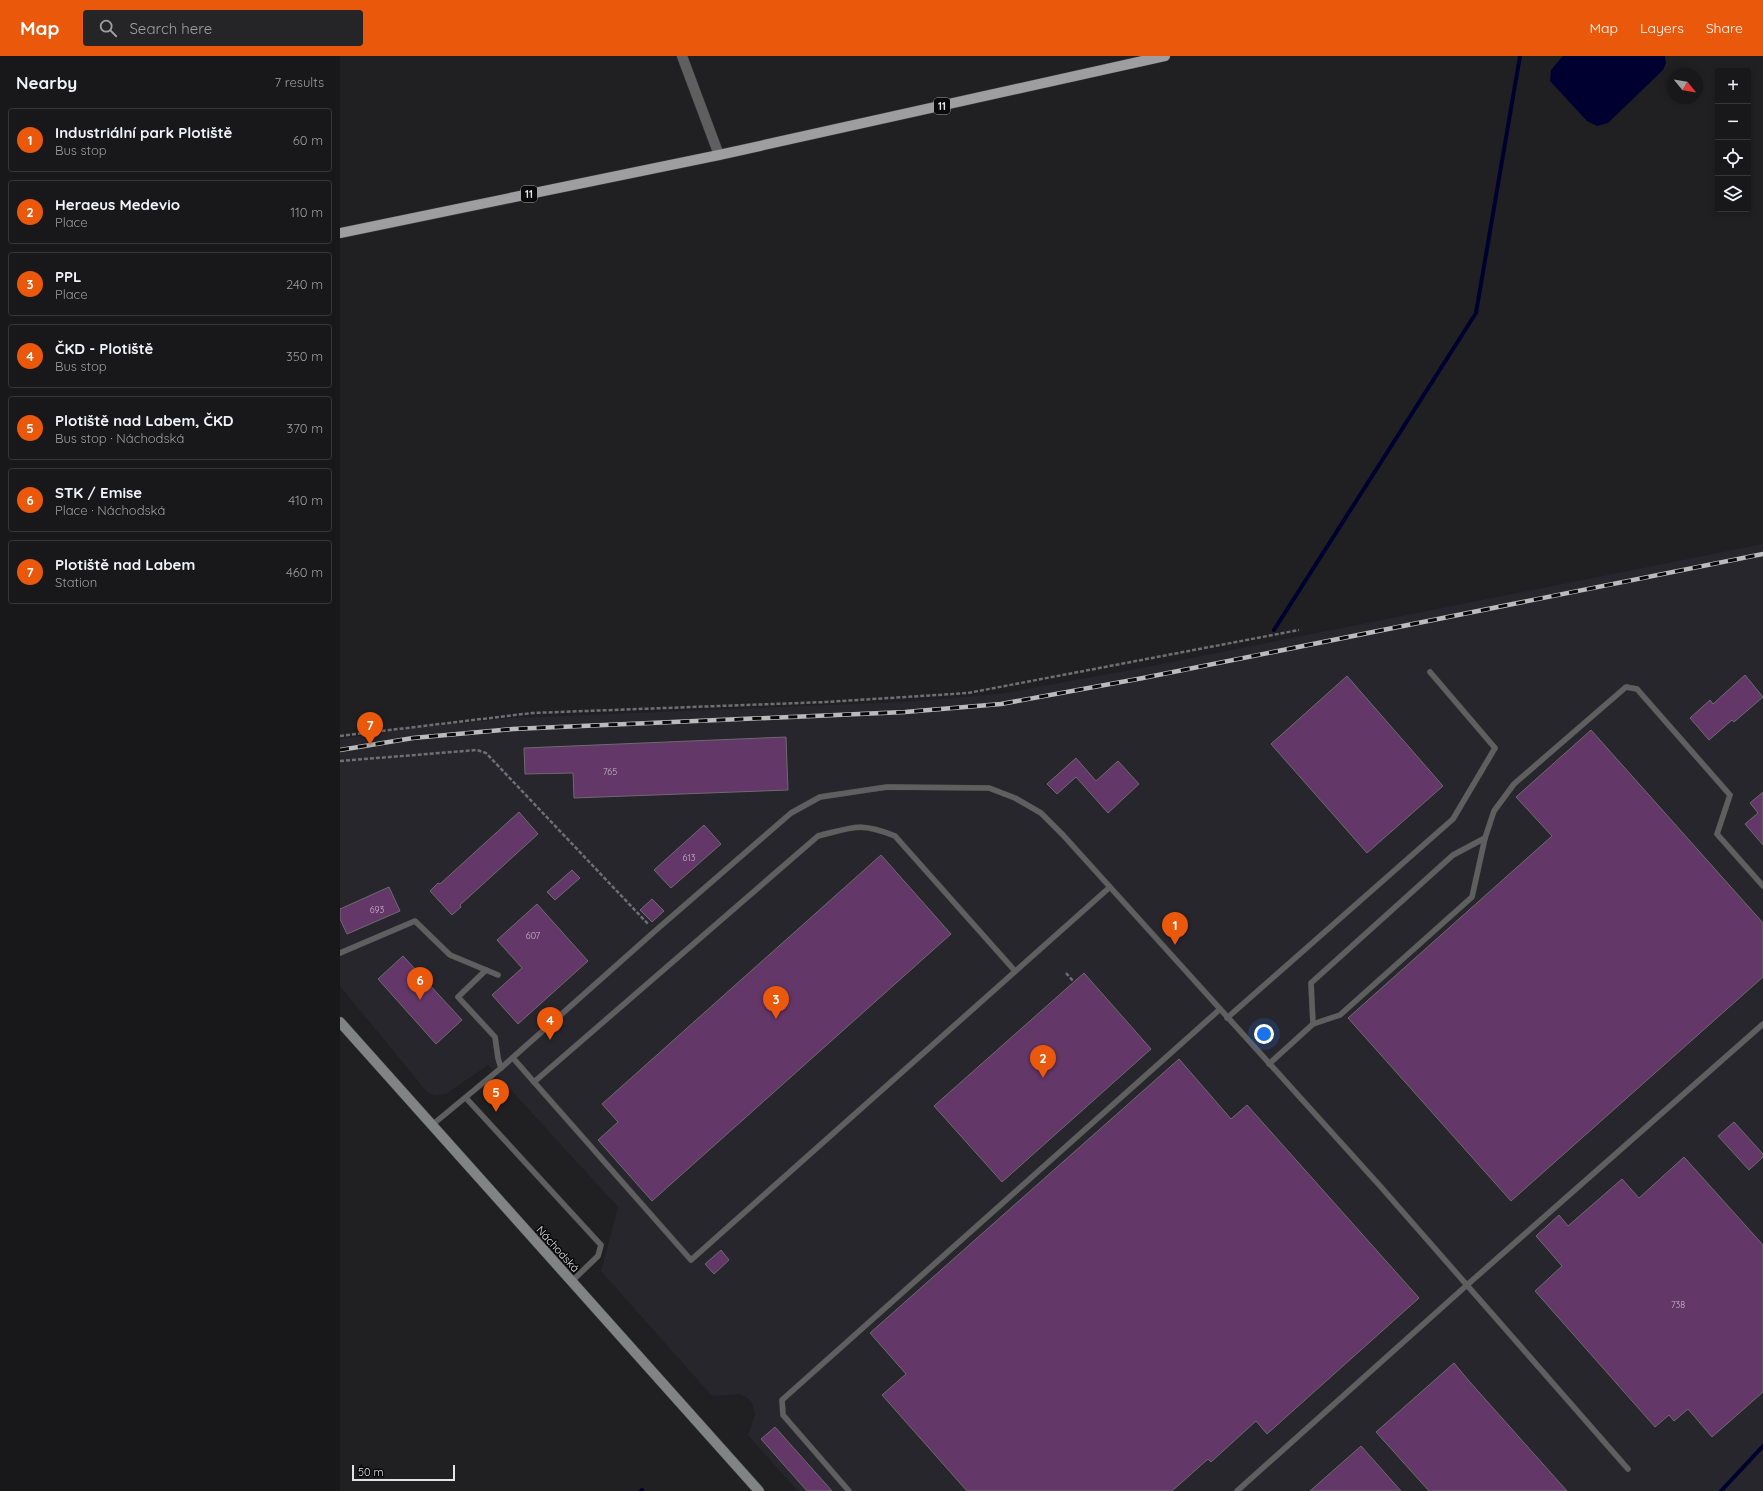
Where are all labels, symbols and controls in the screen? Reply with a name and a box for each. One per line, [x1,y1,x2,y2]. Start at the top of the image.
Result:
search box [83,10,363,46]
text: Map [20,16,59,40]
icon: search [97,17,119,39]
text: Search here [129,19,212,38]
text: Map [1589,19,1618,37]
text: Layers [1640,19,1684,37]
text: Share [1706,19,1743,37]
north arrow [1667,68,1703,104]
map controls [1715,68,1751,212]
button: + [1715,68,1751,104]
text: Nearby [16,72,77,93]
text: 7 results [275,74,324,90]
road number: 11 [934,98,950,114]
button: − [1715,104,1751,140]
text: Industriální park Plotiště [55,123,232,142]
text: 1 [27,132,33,148]
text: 60 m [293,132,323,148]
button: locate [1715,140,1751,176]
text: Bus stop [55,142,107,158]
button: layers [1715,176,1751,212]
road number: 11 [521,186,537,202]
text: Heraeus Medevio [55,195,180,214]
text: 2 [26,204,34,220]
text: 110 m [290,204,323,220]
text: Place [55,214,88,230]
text: PPL [55,267,82,286]
text: 3 [27,276,33,292]
text: 240 m [286,276,323,292]
text: Place [55,286,88,302]
text: ČKD - Plotiště [55,339,153,358]
text: 4 [26,348,34,364]
text: 350 m [286,348,323,364]
text: Bus stop [55,358,107,374]
text: Plotiště nad Labem, ČKD [55,411,234,430]
text: 5 [26,420,34,436]
text: 370 m [286,420,323,436]
text: Bus stop · Náchodská [55,430,184,446]
text: STK / Emise [55,483,142,502]
text: 6 [26,492,34,508]
text: 410 m [288,492,323,508]
text: Place · Náchodská [55,502,165,518]
text: Plotiště nad Labem [55,555,195,574]
text: 7 [26,564,34,580]
text: 460 m [286,564,323,580]
text: Station [55,574,97,590]
pin: 7 [357,712,383,745]
house number: 765 [603,766,617,777]
house number: 613 [683,852,696,863]
house number: 693 [370,904,385,915]
pin: 1 [1162,912,1188,945]
house number: 607 [526,930,541,941]
pin: 6 [407,967,433,1000]
pin: 3 [763,986,789,1019]
pin: 4 [537,1007,563,1040]
your location [1254,1024,1274,1044]
pin: 2 [1030,1045,1056,1078]
pin: 5 [483,1079,509,1112]
street label: Náchodská [534,1223,582,1275]
house number: 738 [1671,1299,1685,1310]
scale bar [352,1463,455,1482]
text: 50 m [358,1465,384,1479]

